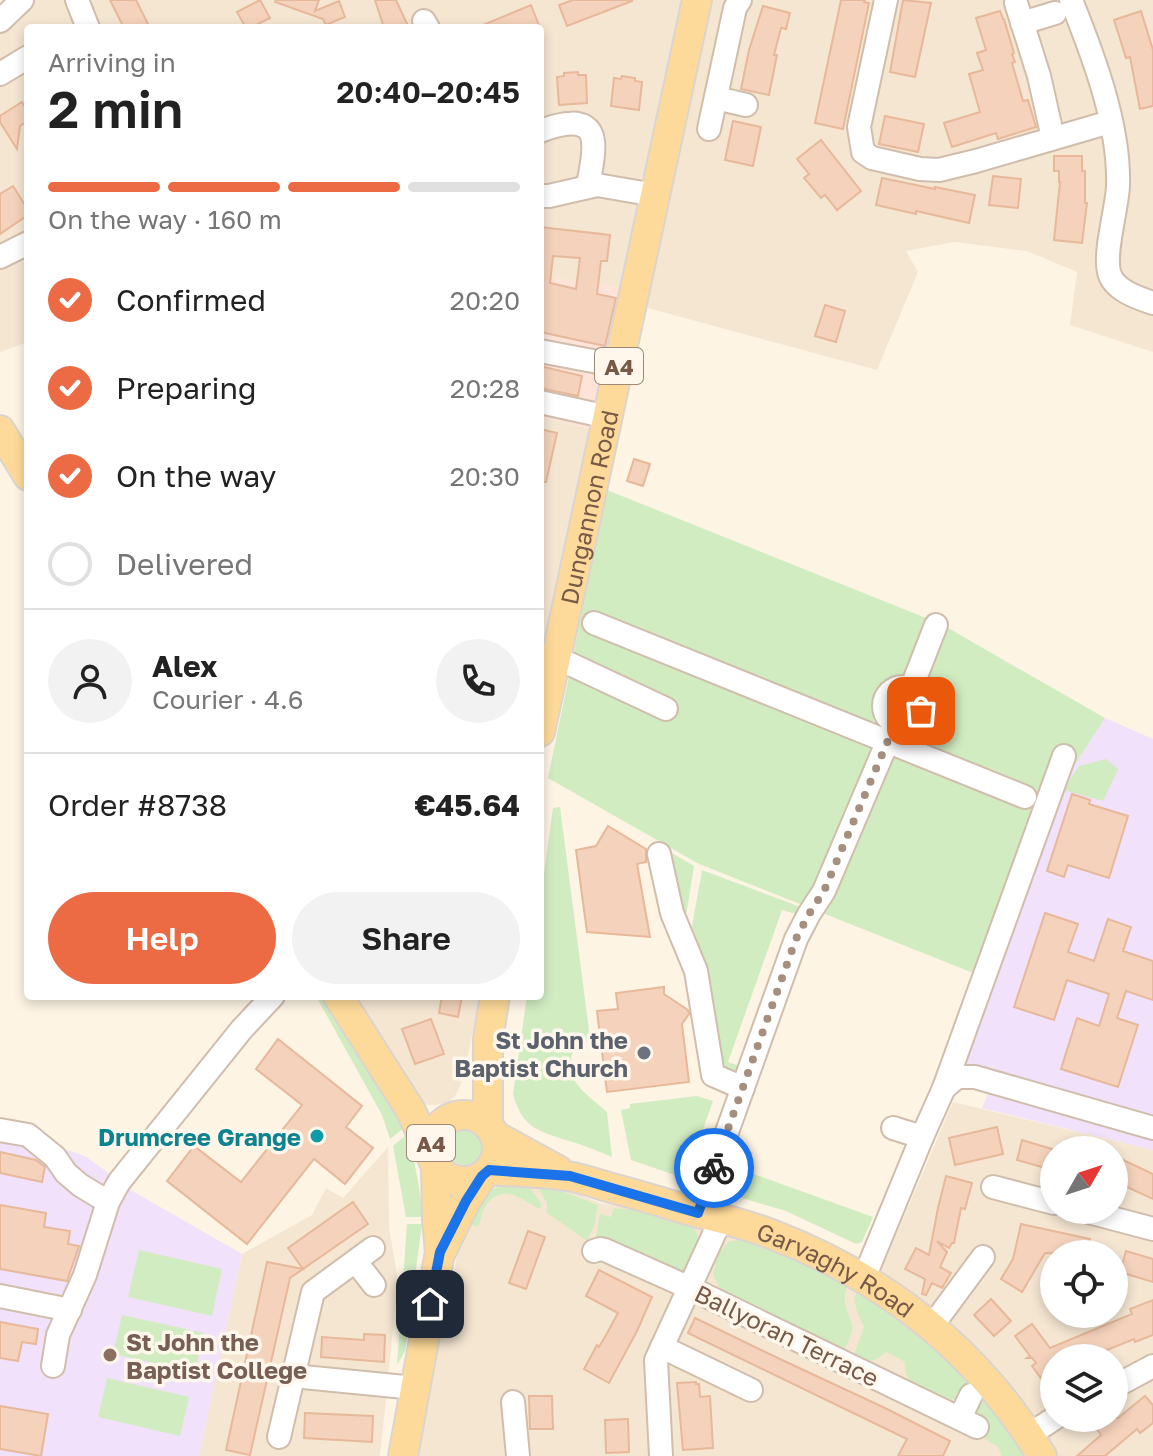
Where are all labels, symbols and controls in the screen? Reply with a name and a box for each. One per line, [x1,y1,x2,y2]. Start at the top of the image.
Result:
text: Arriving in [48,47,176,78]
text: 20:40–20:45 [336,74,520,110]
text: 2 min [48,77,183,139]
text: On the way · 160 m [48,204,282,235]
icon: check [48,278,92,322]
text: Confirmed [116,282,266,318]
text: 20:20 [450,285,520,316]
road number: A4 [595,348,643,384]
icon: check [48,366,92,410]
text: Preparing [116,370,257,406]
text: 20:28 [450,373,520,404]
street label: Dungannon Road [553,407,623,607]
icon: check [48,454,92,498]
text: On the way [116,458,276,494]
text: 20:30 [450,461,520,492]
text: Delivered [116,546,253,582]
button: person [48,639,132,723]
button: phone [436,639,520,723]
text: Alex [152,648,217,684]
pin [887,677,955,745]
text: Courier · 4.6 [152,684,304,715]
icon: bag [899,689,943,733]
text: Order #8738 [48,787,227,823]
text: €45.64 [414,787,520,823]
button: Help [48,892,276,984]
button: Share [292,892,520,984]
place label: St John the Baptist Church [454,1025,628,1082]
marker: St John the Baptist Church [635,1044,653,1062]
place label: Drumcree Grange [98,1122,301,1151]
road number: A4 [407,1125,455,1161]
marker: Drumcree Grange [308,1127,326,1145]
courier [674,1128,754,1208]
north arrow [1040,1136,1128,1224]
map controls [1040,1136,1128,1432]
icon: bike [692,1146,736,1190]
street label: Garvaghy Road [753,1216,920,1323]
button: locate [1040,1240,1128,1328]
pin [396,1270,464,1338]
street label: Ballyoran Terrace [690,1278,884,1392]
icon: home [408,1282,452,1326]
place label: St John the Baptist College [126,1327,307,1384]
button: layers [1040,1344,1128,1432]
marker: St John the Baptist College [101,1346,119,1364]

